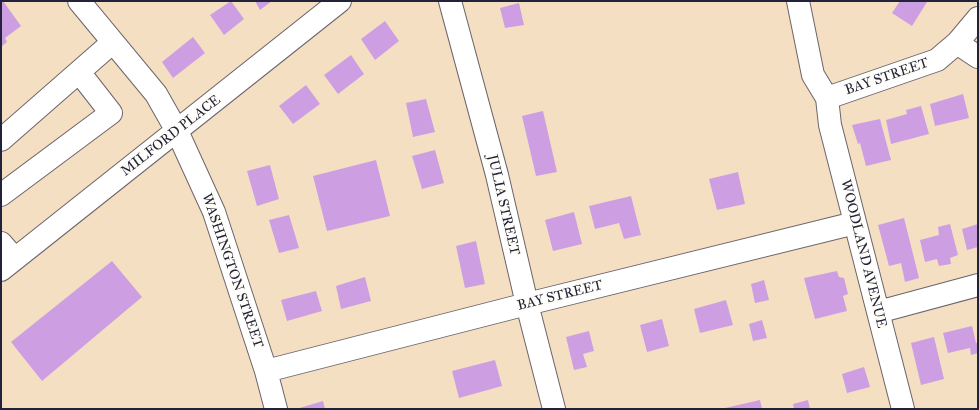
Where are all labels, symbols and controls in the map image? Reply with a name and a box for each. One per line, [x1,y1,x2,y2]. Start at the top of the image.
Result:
street label: BAY STREET [843,55,931,99]
street label: MILFORD PLACE [118,92,224,180]
street label: JULIA STREET [483,153,523,257]
street label: WOODLAND AVENUE [836,178,890,330]
street label: WASHINGTON STREET [198,191,266,351]
street label: BAY STREET [516,277,604,315]

